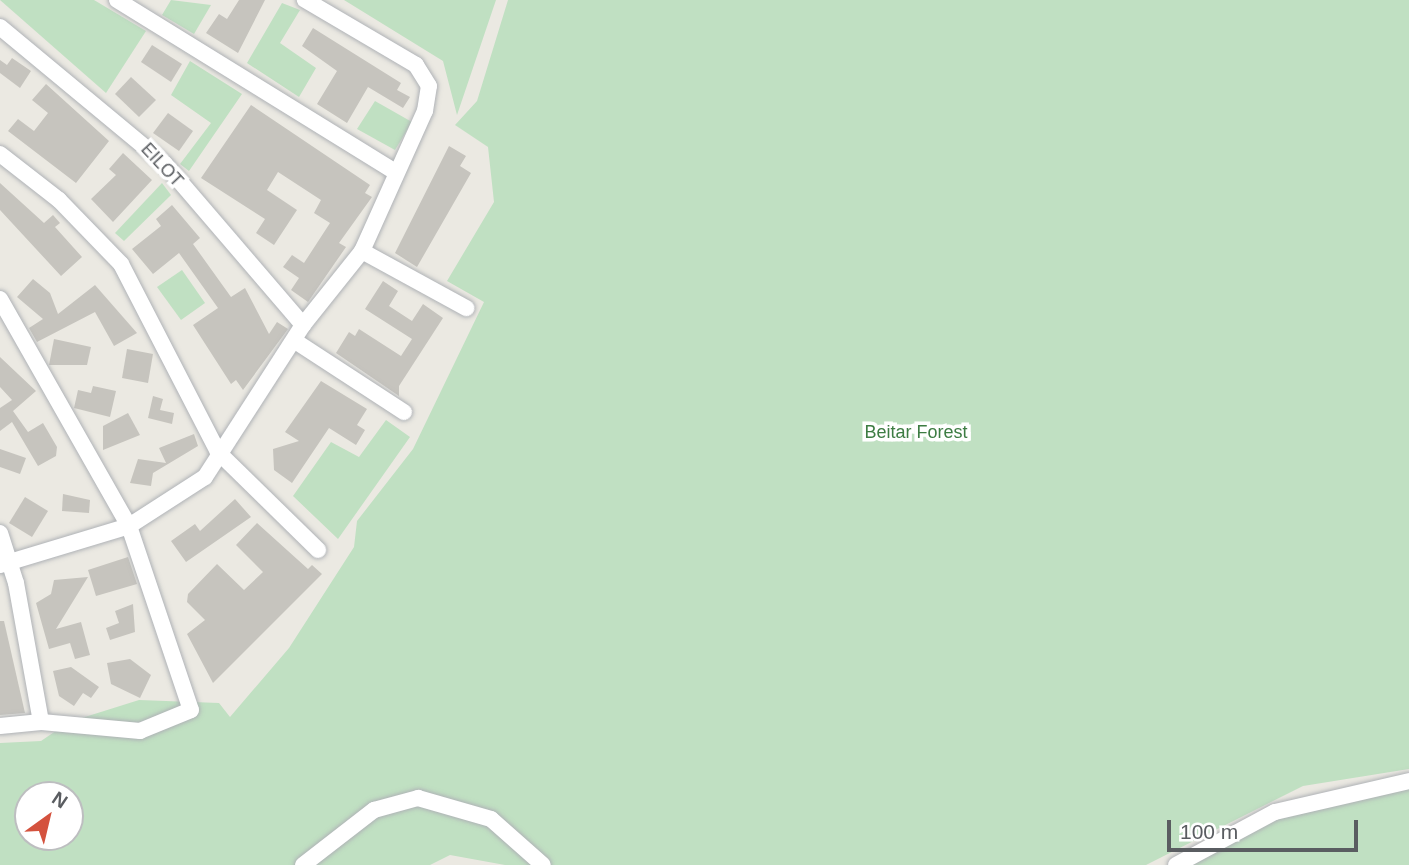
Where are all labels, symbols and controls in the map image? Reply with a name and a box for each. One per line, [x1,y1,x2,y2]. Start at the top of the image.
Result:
street label: EILOT [136,139,188,191]
park label: Beitar Forest [864,421,968,443]
north arrow [14,781,84,851]
text: N [48,787,71,812]
scale bar [1171,806,1362,850]
text: 100 m [1180,820,1238,843]

